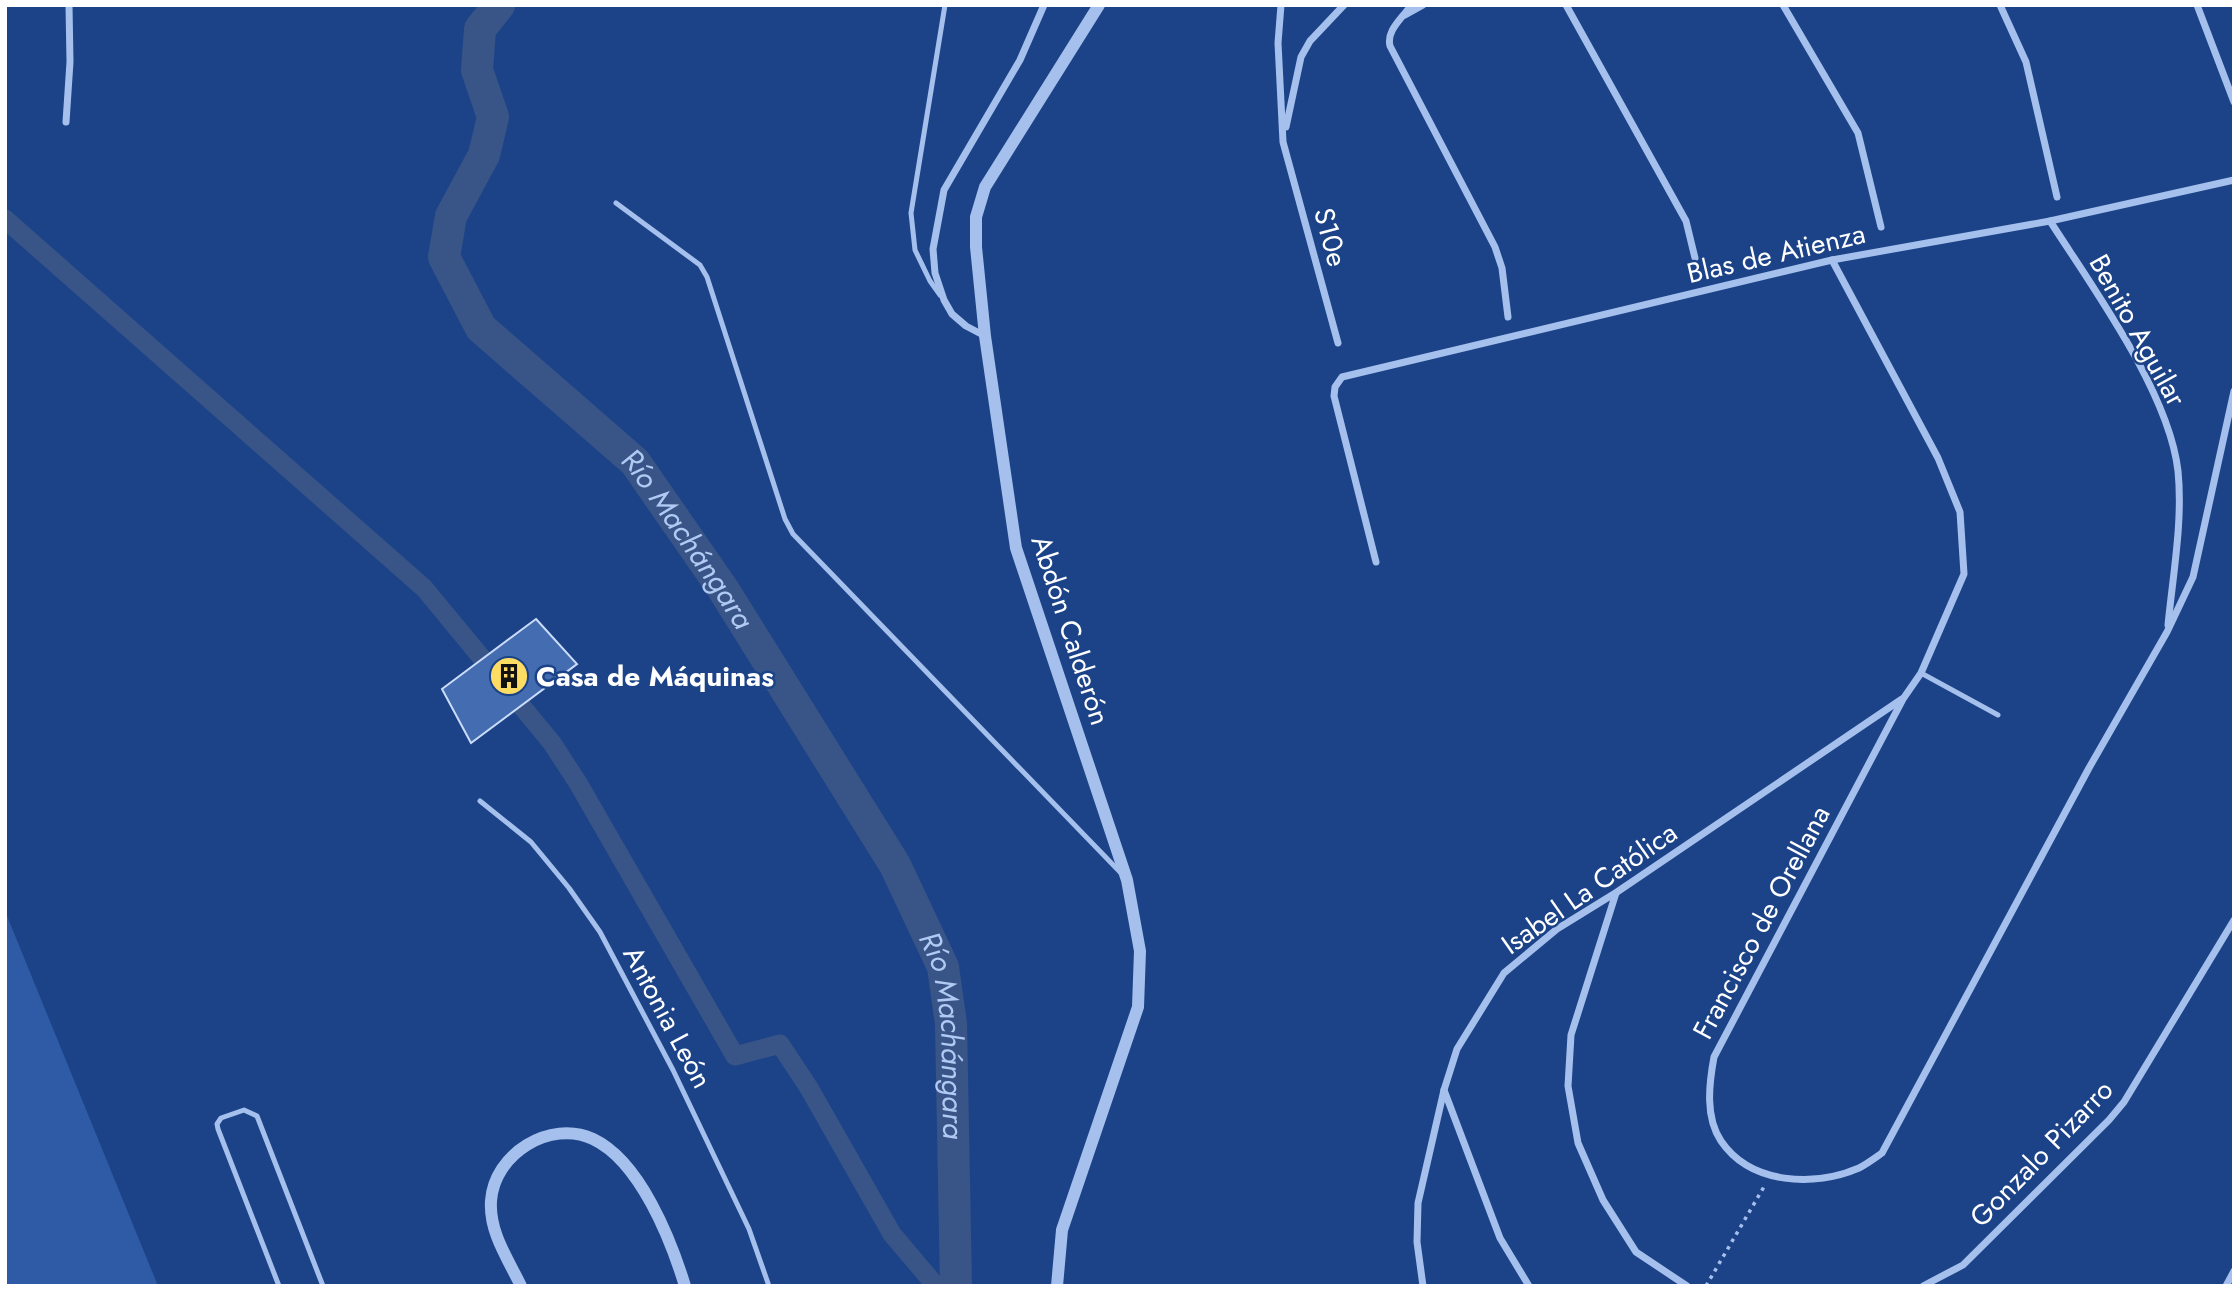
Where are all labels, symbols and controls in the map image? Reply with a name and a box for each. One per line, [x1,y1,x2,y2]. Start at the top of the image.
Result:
street label: S10e [1303,203,1358,271]
street label: Blas de Atienza [1683,213,1869,294]
street label: Benito Aguilar [2079,247,2196,414]
water label: Río Machángara [613,438,765,638]
street label: Abdón Calderón [1021,530,1121,730]
building icon: Casa de Máquinas [488,655,530,697]
place label: Casa de Máquinas [536,656,774,697]
street label: Francisco de Orellana [1682,798,1840,1046]
street label: Isabel La Católica [1493,812,1686,964]
water label: Río Machángara [908,924,975,1140]
street label: Antonia León [613,939,722,1096]
street label: Gonzalo Pizarro [1960,1070,2123,1236]

